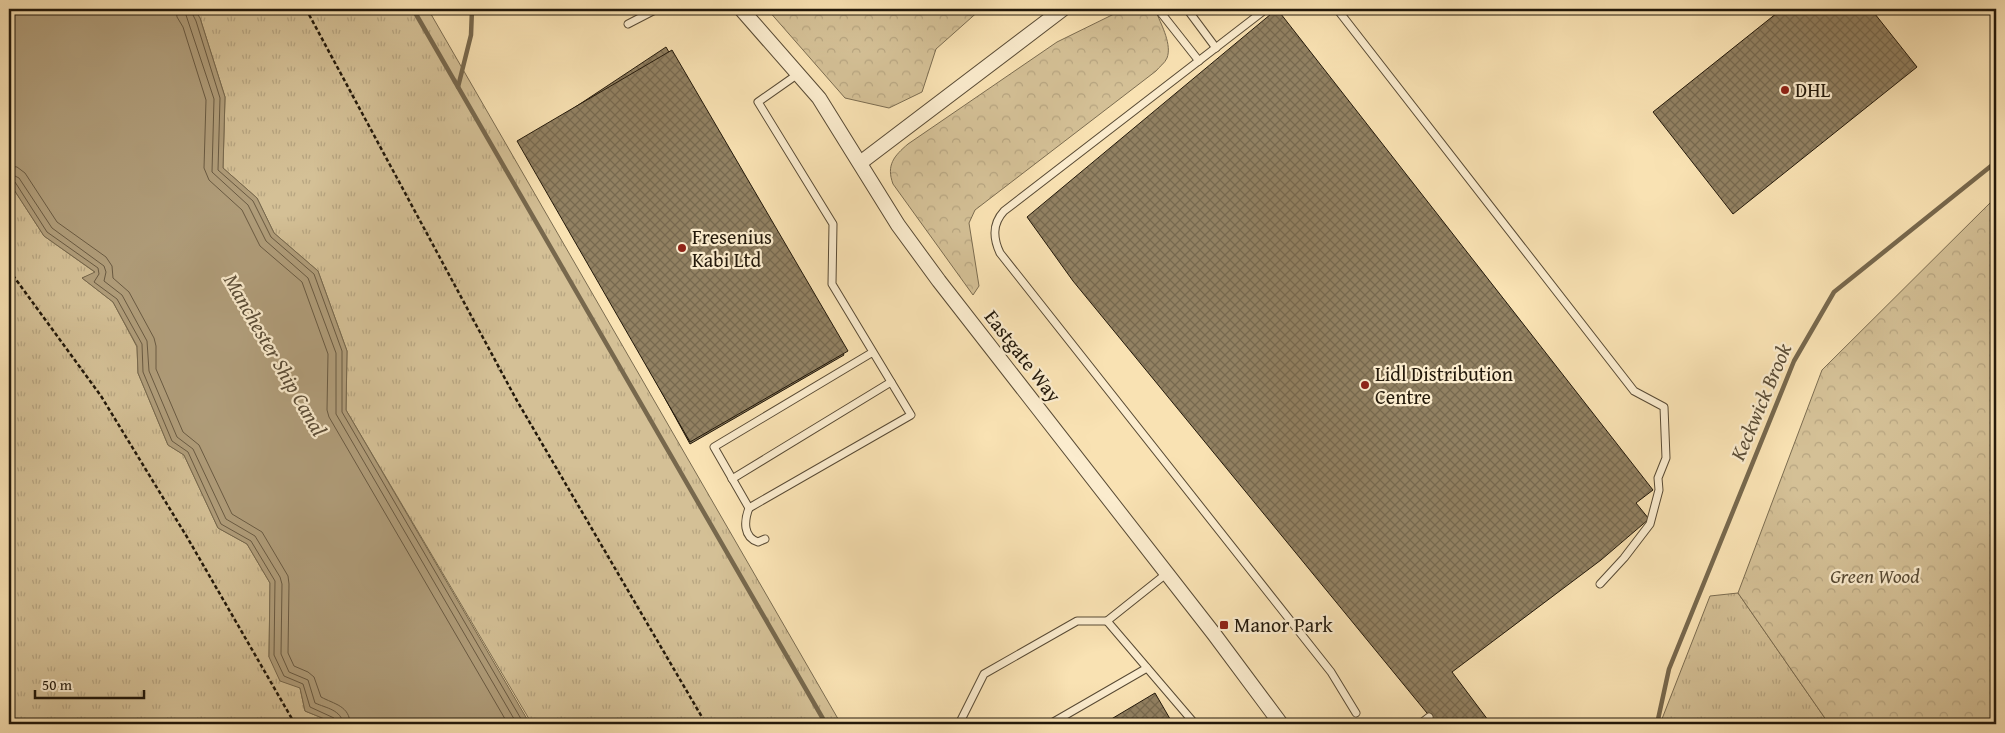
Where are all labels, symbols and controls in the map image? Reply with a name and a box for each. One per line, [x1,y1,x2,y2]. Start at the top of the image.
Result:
place label: DHL [1795,75,1830,104]
marker: DHL [1779,84,1791,96]
place label: Fresenius Kabi Ltd [692,222,772,274]
marker: Fresenius Kabi Ltd [676,242,688,254]
water label: Manchester Ship Canal [216,268,335,442]
street label: Eastgate Way [978,303,1069,408]
water label: Keckwick Brook [1722,338,1799,466]
place label: Lidl Distribution Centre [1375,359,1513,411]
marker: Lidl Distribution Centre [1359,379,1371,391]
park label: Green Wood [1830,561,1920,590]
place label: Manor Park [1234,610,1333,639]
marker: Manor Park [1218,619,1230,631]
scale bar [35,668,144,700]
text: 50 m [42,674,73,695]

